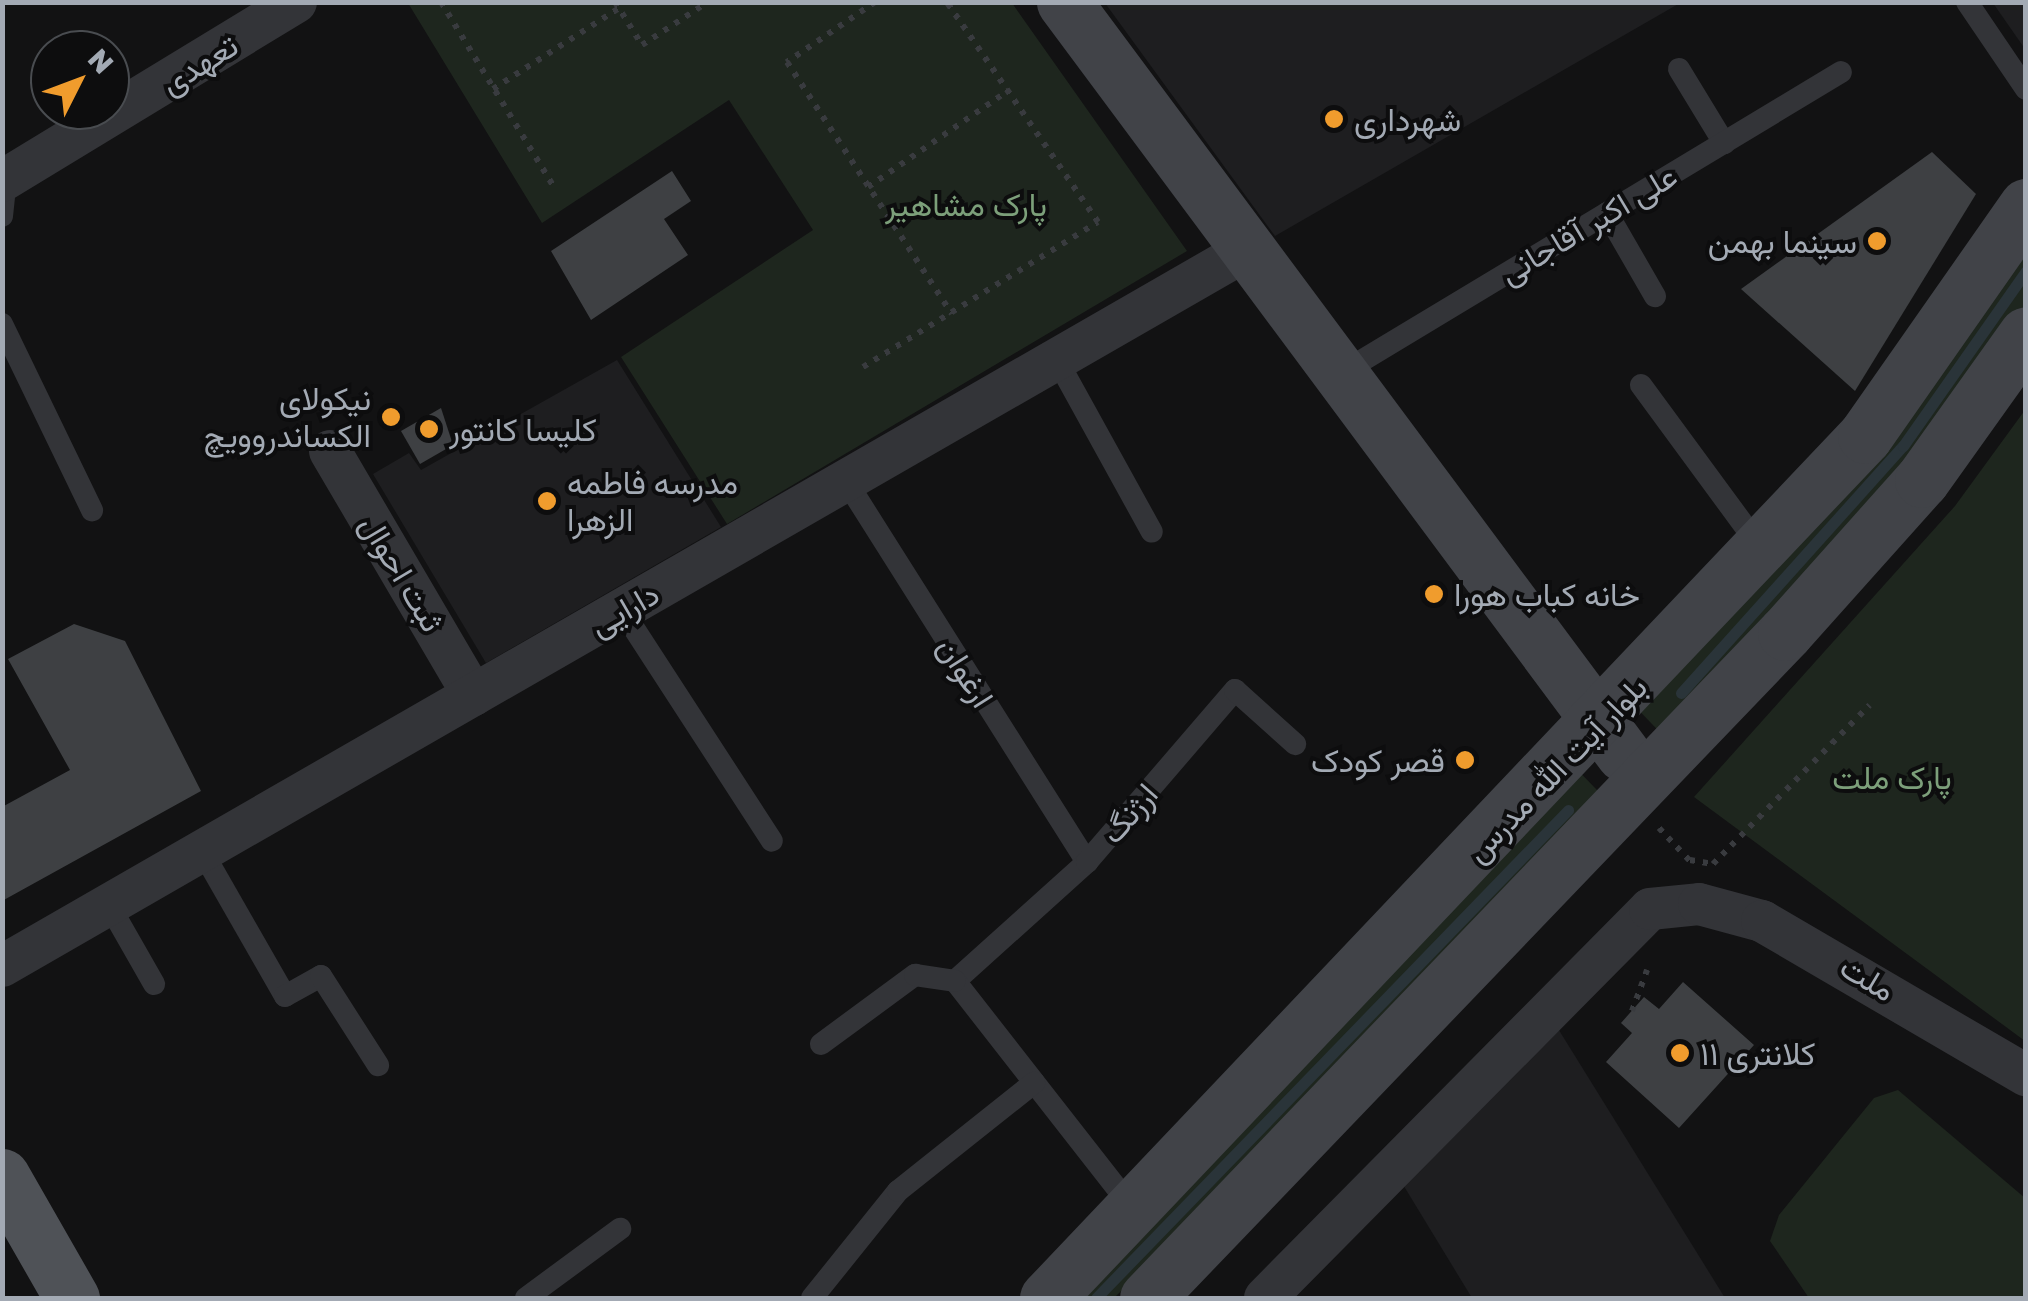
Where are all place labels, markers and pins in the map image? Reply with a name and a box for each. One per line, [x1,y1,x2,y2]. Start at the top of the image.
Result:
place label: شهرداری [1354,100,1461,138]
marker: شهرداری [1323,108,1345,130]
place label: سینما بهمن [1708,222,1857,260]
marker: سینما بهمن [1866,230,1888,252]
place label: نیکولای الکساندروویچ [204,380,371,455]
marker: نیکولای الکساندروویچ [380,406,402,428]
place label: کلیسا کانتور [449,410,597,448]
marker: کلیسا کانتور [418,418,440,440]
place label: مدرسه فاطمه الزهرا [567,464,738,539]
marker: مدرسه فاطمه الزهرا [536,490,558,512]
place label: خانه کباب هورا [1454,575,1640,613]
marker: خانه کباب هورا [1423,583,1445,605]
place label: قصر کودک [1311,741,1445,779]
marker: قصر کودک [1454,749,1476,771]
place label: کلانتری ۱۱ [1700,1034,1815,1072]
marker: کلانتری ۱۱ [1669,1042,1691,1064]

